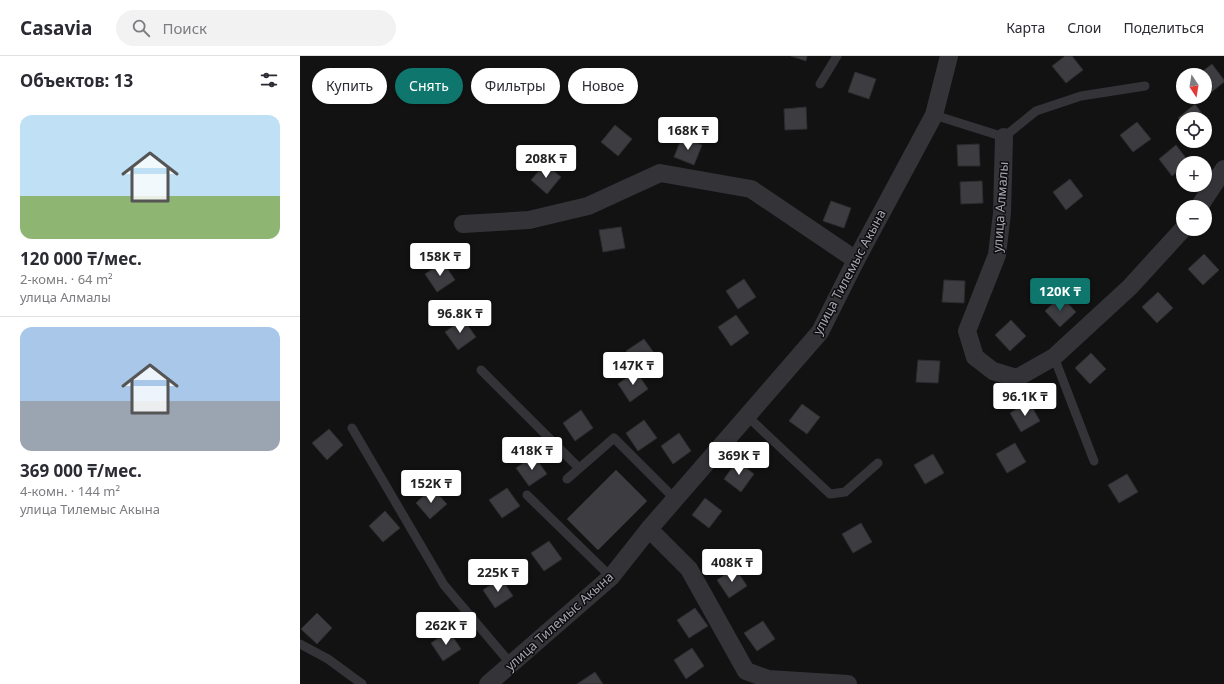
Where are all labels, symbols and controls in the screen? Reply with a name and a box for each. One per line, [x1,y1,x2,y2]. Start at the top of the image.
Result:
search box [116,10,396,46]
text: Casavia [20,15,92,41]
icon: search [130,17,152,39]
text: Поиск [162,18,207,38]
text: Карта [1006,18,1045,37]
text: Слои [1067,18,1101,37]
text: Поделиться [1123,18,1204,37]
chip: Купить [312,68,387,104]
chip: Снять [395,68,463,104]
chip: Фильтры [471,68,560,104]
chip: Новое [568,68,638,104]
north arrow [1176,68,1212,104]
map controls [1176,68,1212,236]
text: Объектов: 13 [20,69,133,92]
icon: filters [258,69,280,91]
button: locate [1176,112,1212,148]
pin: 168K ₸ [655,117,721,151]
text: 168K ₸ [667,121,709,139]
icon: home [114,141,186,213]
pin: 208K ₸ [513,145,579,179]
text: 208K ₸ [525,149,567,167]
button: + [1176,156,1212,192]
street label: улица Алмалы [988,161,1012,253]
button: − [1176,200,1212,236]
street label: улица Тилемыс Акына [808,206,890,338]
pin: 158K ₸ [407,243,473,277]
text: 120 000 ₸/мес. [20,247,142,270]
text: 158K ₸ [419,247,461,265]
text: 2-комн. · 64 m² [20,270,113,288]
pin: 120K ₸ [1027,278,1093,312]
text: 120K ₸ [1039,282,1081,300]
text: улица Алмалы [20,288,111,306]
pin: 96.8K ₸ [423,300,497,334]
text: 96.8K ₸ [437,304,483,322]
pin: 147K ₸ [600,352,666,386]
icon: home [114,353,186,425]
text: 147K ₸ [612,356,654,374]
pin: 96.1K ₸ [988,383,1062,417]
text: 96.1K ₸ [1002,387,1048,405]
pin: 418K ₸ [499,437,565,471]
text: 418K ₸ [511,441,553,459]
pin: 369K ₸ [706,442,772,476]
text: 369K ₸ [718,446,760,464]
text: 369 000 ₸/мес. [20,459,142,482]
pin: 152K ₸ [398,470,464,504]
text: 152K ₸ [410,474,452,492]
text: 4-комн. · 144 m² [20,482,120,500]
text: улица Тилемыс Акына [20,500,160,518]
pin: 408K ₸ [699,549,765,583]
text: 408K ₸ [711,553,753,571]
pin: 225K ₸ [465,559,531,593]
text: 225K ₸ [477,563,519,581]
street label: улица Тилемыс Акына [501,568,617,674]
pin: 262K ₸ [413,612,479,646]
text: 262K ₸ [425,616,467,634]

